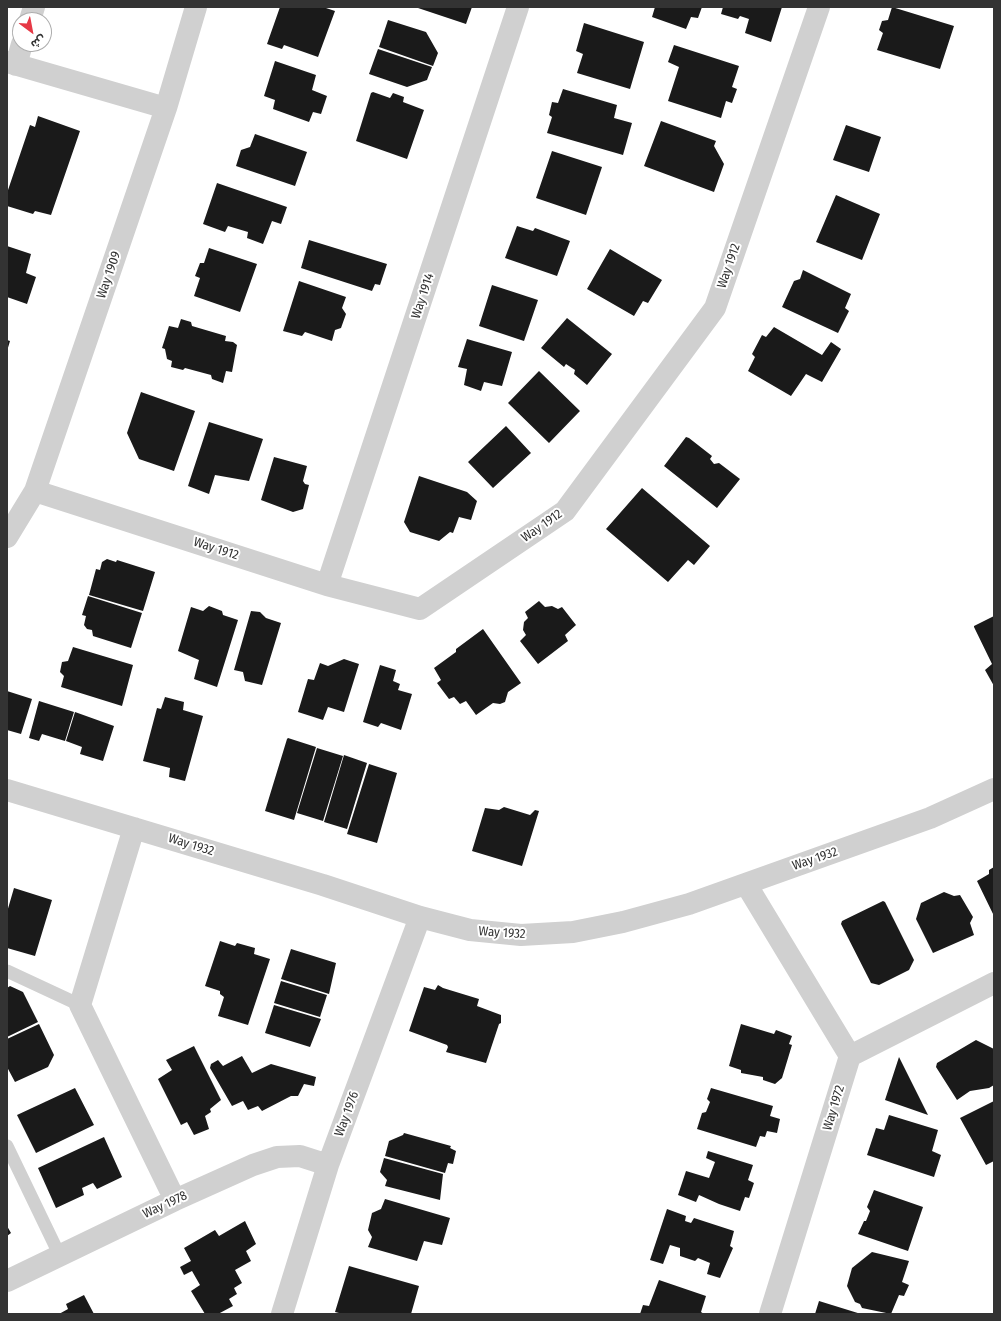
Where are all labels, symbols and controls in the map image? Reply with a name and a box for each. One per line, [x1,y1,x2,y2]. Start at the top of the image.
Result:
north arrow [12,12,52,52]
text: ش [28,32,48,51]
street label: Way 1912 [714,242,744,290]
street label: Way 1909 [94,249,124,301]
street label: Way 1914 [408,271,438,321]
street label: Way 1912 [519,506,565,546]
street label: Way 1912 [192,534,240,564]
street label: Way 1932 [166,831,216,859]
street label: Way 1932 [790,844,840,874]
street label: Way 1932 [478,924,526,942]
street label: Way 1972 [820,1084,848,1132]
street label: Way 1976 [332,1089,362,1139]
street label: Way 1978 [140,1188,190,1222]

